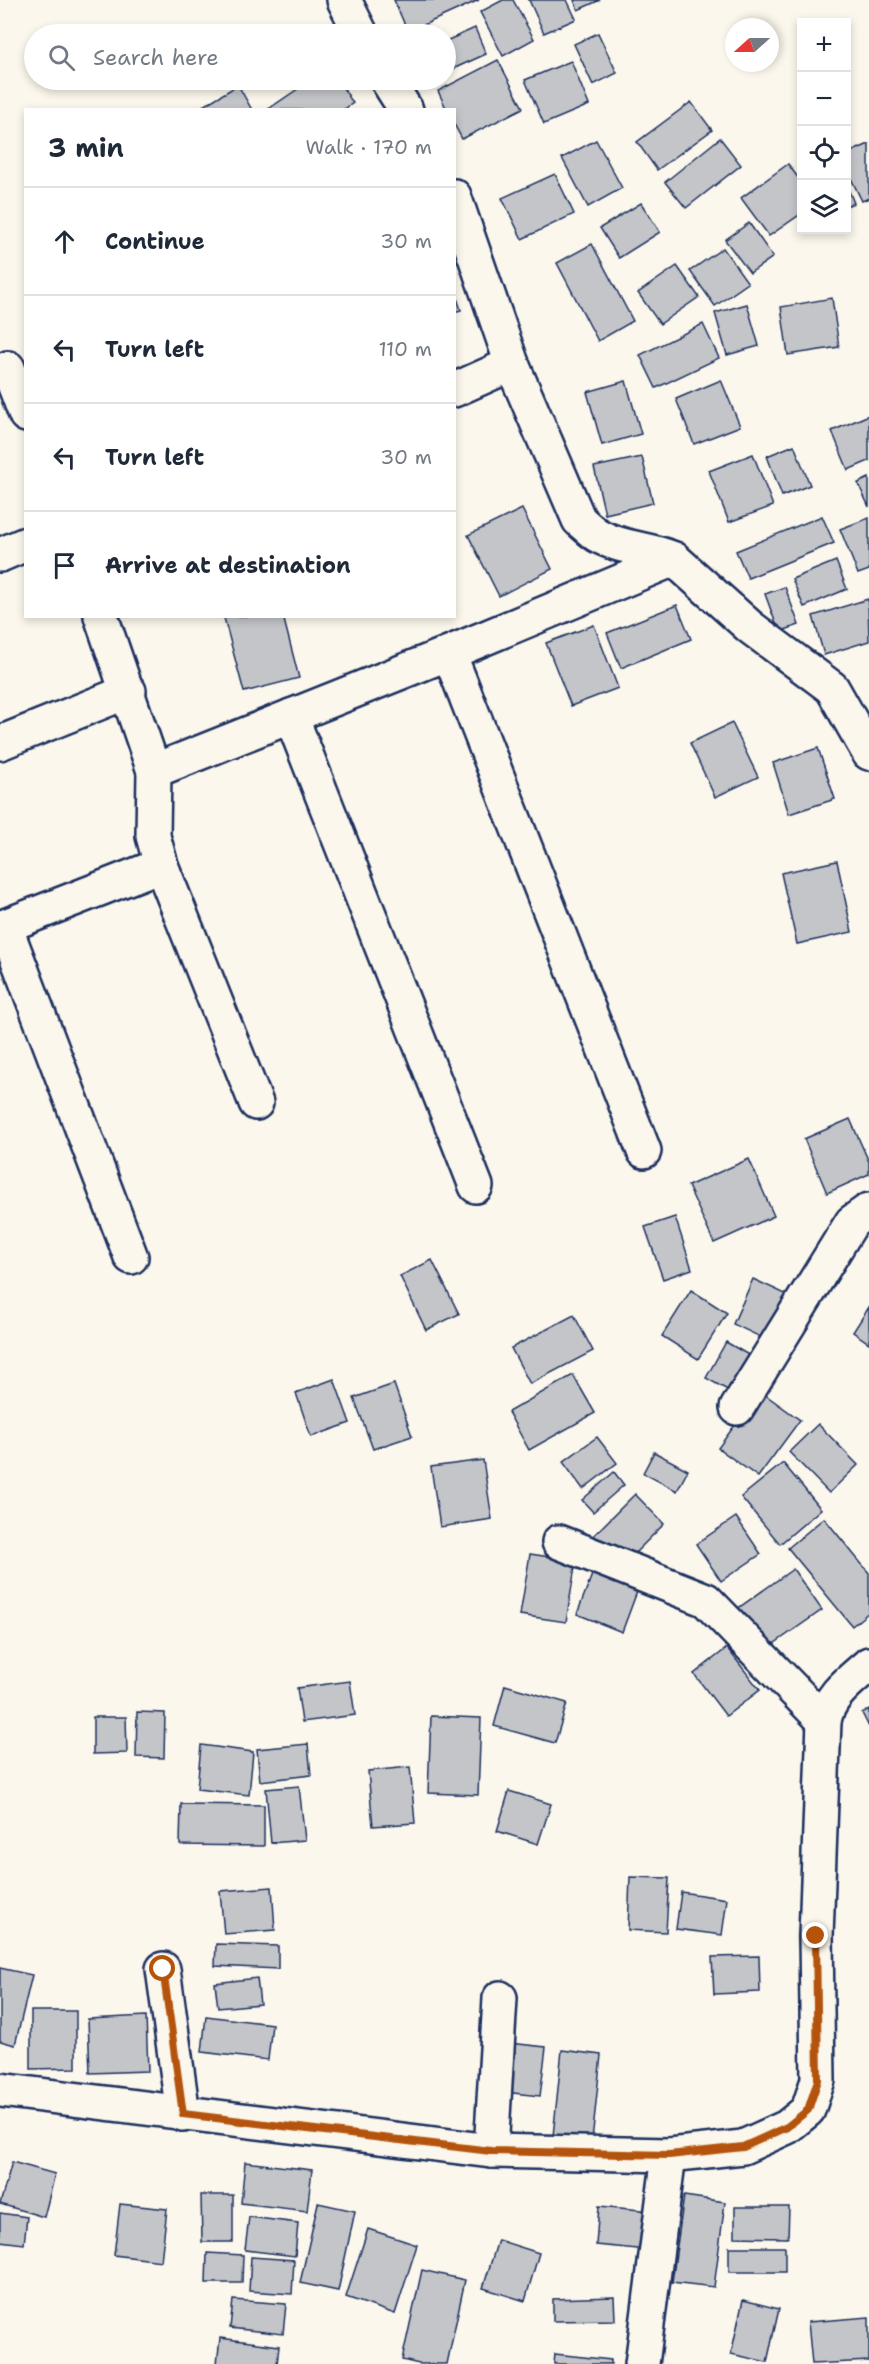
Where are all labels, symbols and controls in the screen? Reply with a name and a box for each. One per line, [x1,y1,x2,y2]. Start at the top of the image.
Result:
north arrow [725,18,779,72]
map controls [797,18,851,234]
button: + [797,18,851,72]
search box [24,24,456,90]
icon: search [45,41,78,74]
text: Search here [93,43,219,72]
button: − [797,72,851,126]
button: locate [797,126,851,180]
text: 3 min [48,130,124,165]
text: Walk · 170 m [306,134,432,160]
button: layers [797,180,851,234]
icon: ahead [48,225,81,258]
text: Continue [105,227,205,256]
text: 30 m [380,228,432,254]
icon: left [48,333,81,366]
text: Turn left [105,335,204,364]
text: 110 m [378,336,432,362]
icon: left [48,441,81,474]
text: Turn left [105,443,204,472]
text: 30 m [380,444,432,470]
icon: arrive [48,549,81,582]
text: Arrive at destination [105,551,351,580]
route end [802,1922,828,1948]
route start [149,1955,175,1981]

